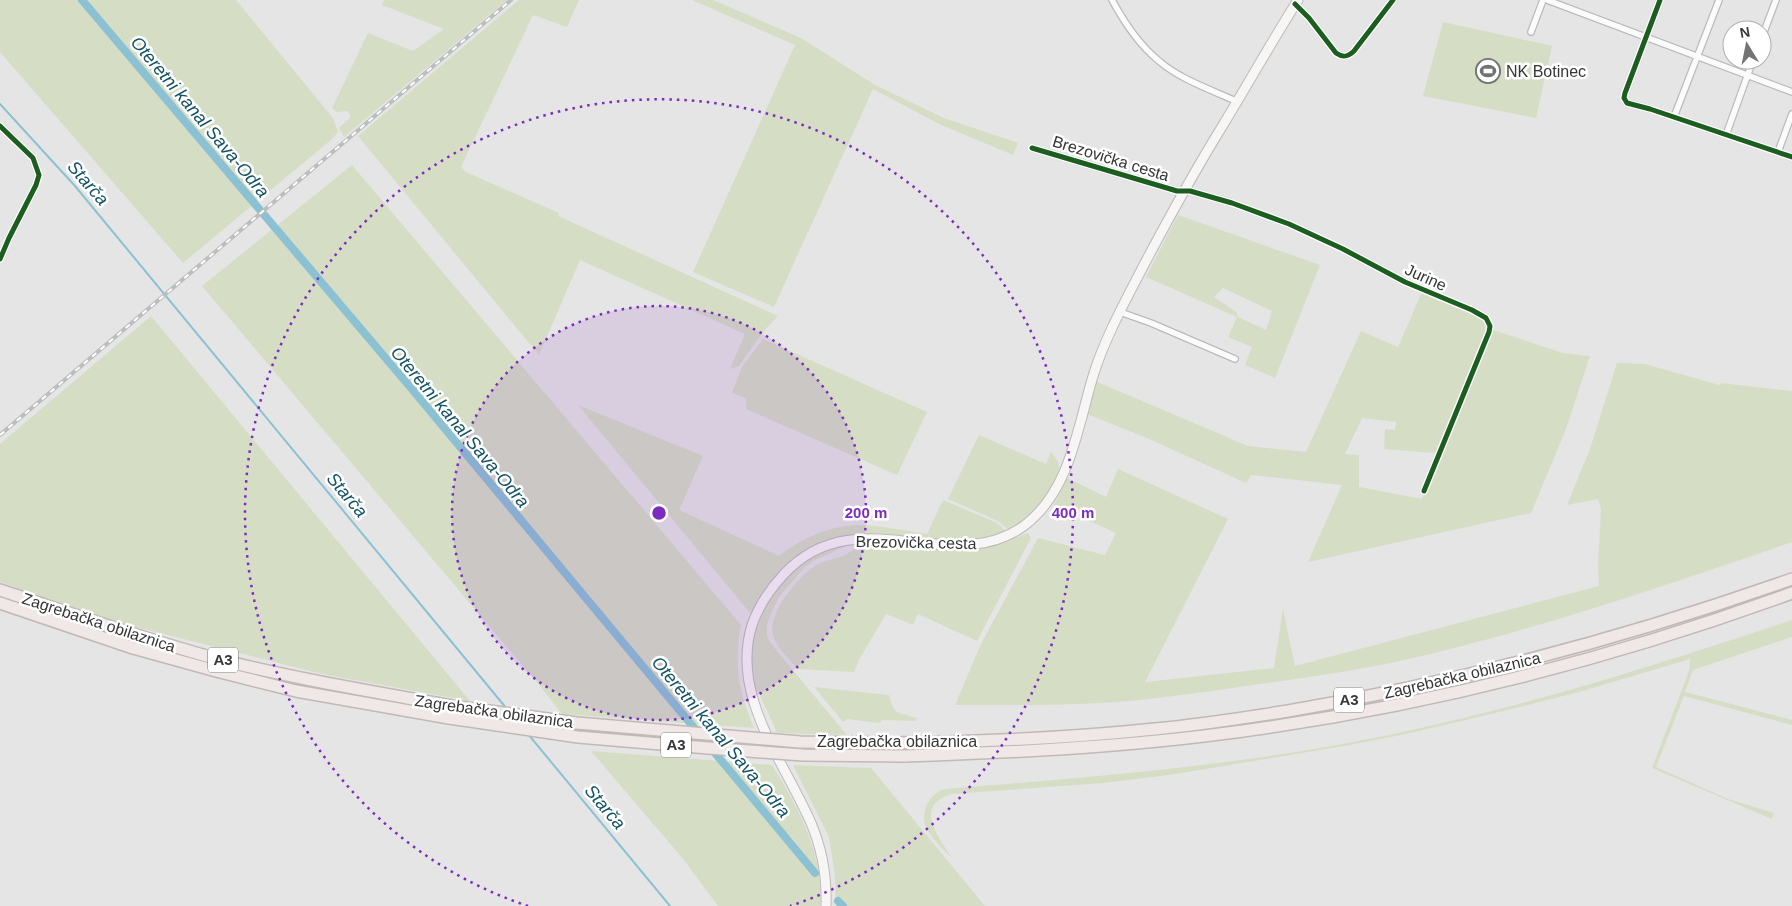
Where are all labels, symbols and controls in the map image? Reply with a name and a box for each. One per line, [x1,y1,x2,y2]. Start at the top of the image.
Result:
north arrow [1722,20,1772,70]
text: N [1738,23,1751,41]
water label: Oteretni kanal Sava-Odra [127,32,273,202]
sports icon: NK Botinec [1475,58,1501,84]
place label: NK Botinec [1506,63,1586,80]
street label: Brezovička cesta [1051,133,1171,184]
water label: Starča [63,157,113,209]
street label: Jurine [1402,261,1449,294]
water label: Oteretni kanal Sava-Odra [387,342,533,512]
water label: Starča [323,469,371,521]
centre of rings [650,504,668,522]
text: 200 m [845,504,887,521]
text: 400 m [1052,504,1094,521]
street label: Brezovička cesta [855,533,977,552]
street label: Zagrebačka obilaznica [20,590,178,655]
road number: A3 [208,648,238,672]
street label: Zagrebačka obilaznica [1382,649,1542,702]
water label: Oteretni kanal Sava-Odra [648,652,794,822]
road number: A3 [1334,688,1364,712]
street label: Zagrebačka obilaznica [413,692,574,731]
road number: A3 [661,732,691,758]
street label: Zagrebačka obilaznica [817,733,977,750]
water label: Starča [581,781,629,833]

